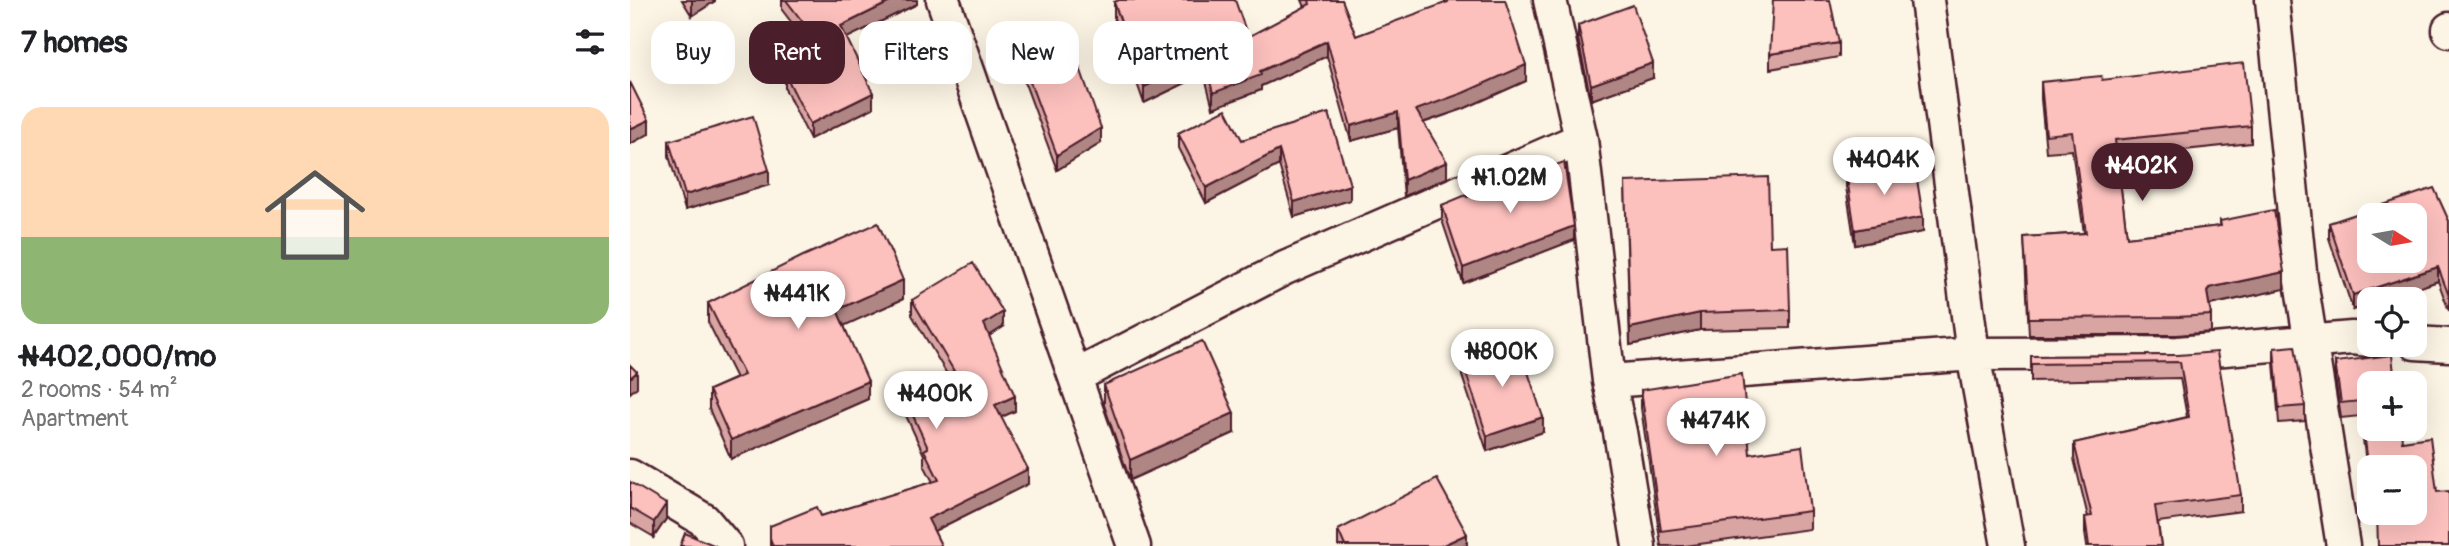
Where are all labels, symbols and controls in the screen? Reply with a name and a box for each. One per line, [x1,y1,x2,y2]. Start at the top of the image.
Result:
chip: Buy [651,21,735,84]
chip: Rent [749,21,845,84]
chip: Filters [859,21,972,84]
chip: New [986,21,1079,84]
chip: Apartment [1093,21,1253,84]
icon: filters [571,23,609,61]
text: 7 homes [21,24,128,61]
pin: ₦404K [1835,138,1933,197]
pin: ₦402K [2093,144,2191,203]
text: ₦404K [1849,145,1919,174]
text: ₦402K [2107,151,2177,180]
icon: home [252,152,378,278]
pin: ₦1.02M [1453,156,1567,215]
text: ₦1.02M [1474,163,1546,192]
north arrow [2357,203,2427,273]
map controls [2357,203,2427,525]
pin: ₦441K [749,272,847,331]
text: ₦441K [766,279,830,308]
button: locate [2357,287,2427,357]
pin: ₦800K [1453,330,1551,389]
text: ₦800K [1467,337,1537,366]
text: ₦402,000/mo [21,338,216,375]
button: + [2357,371,2427,441]
pin: ₦400K [887,372,985,431]
text: 2 rooms · 54 m² [21,375,178,404]
text: ₦400K [900,379,972,408]
pin: ₦474K [1667,398,1765,458]
text: Apartment [21,404,128,433]
text: ₦474K [1683,406,1749,435]
button: − [2357,455,2427,525]

